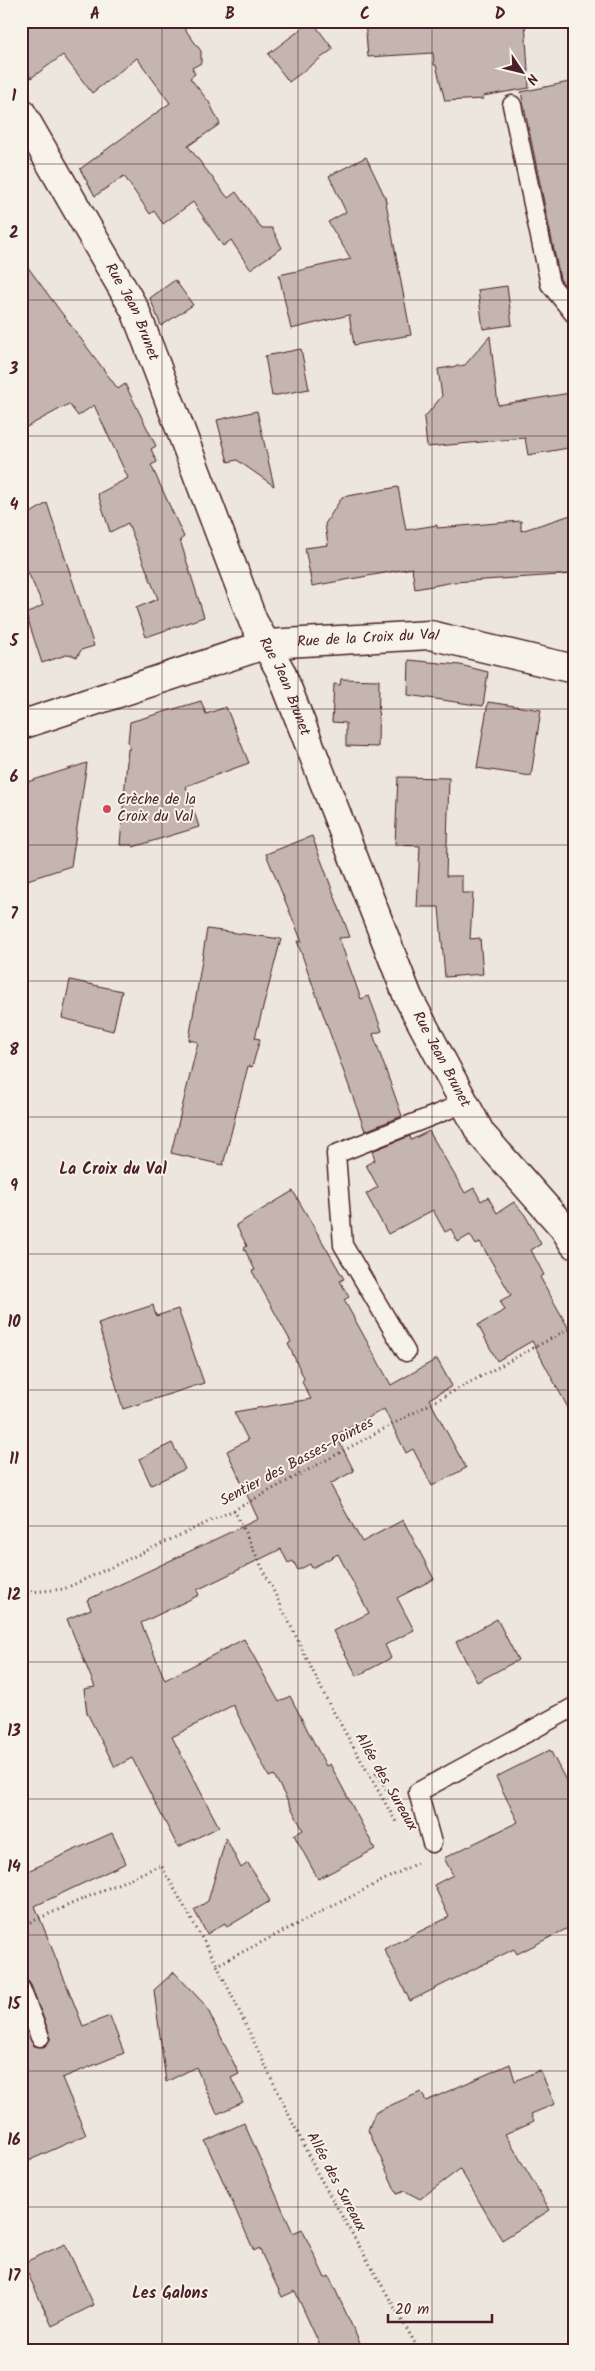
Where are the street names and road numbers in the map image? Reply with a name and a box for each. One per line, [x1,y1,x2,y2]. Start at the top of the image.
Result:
street label: Rue Jean Brunet [98,259,165,364]
street label: Rue de la Croix du Val [296,623,442,654]
street label: Rue Jean Brunet [252,633,317,740]
street label: Rue Jean Brunet [406,1007,477,1112]
street label: Sentier des Basses-Pointes [216,1411,379,1513]
street label: Allée des Sureaux [348,1728,424,1836]
street label: Allée des Sureaux [300,2128,373,2237]

